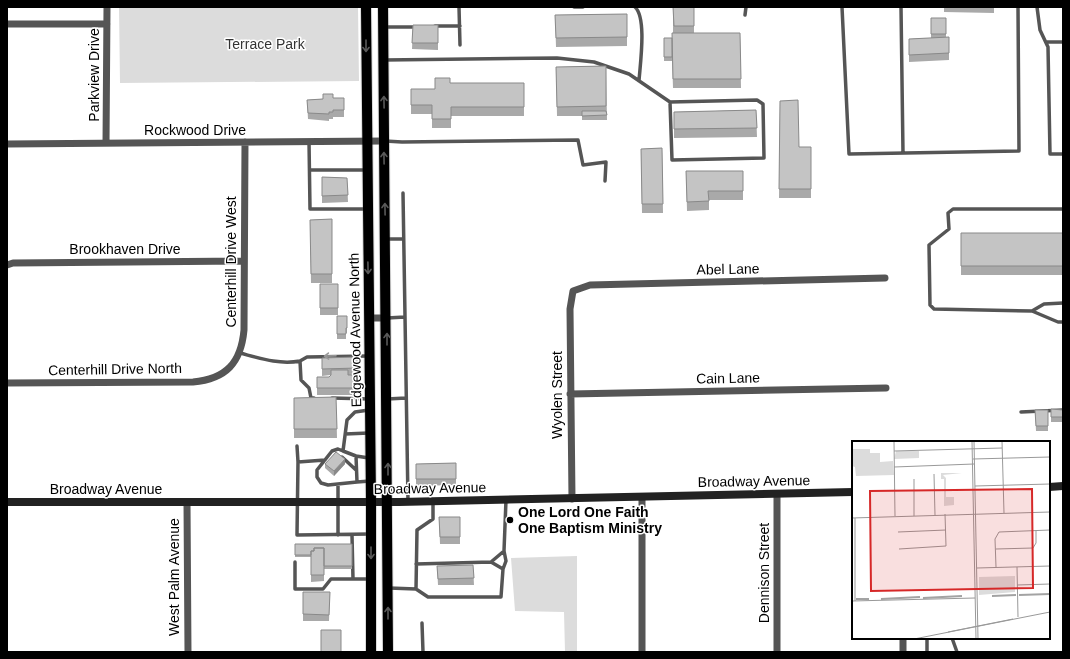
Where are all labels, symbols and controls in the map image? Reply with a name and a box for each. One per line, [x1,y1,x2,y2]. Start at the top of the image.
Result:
street label: Parkview Drive [86,28,102,122]
park label: Terrace Park [225,36,306,52]
one-way arrow [362,39,370,52]
one-way arrow [380,96,388,109]
street label: Rockwood Drive [144,122,246,138]
one-way arrow [380,152,388,165]
street label: Centerhill Drive West [223,196,239,328]
one-way arrow [381,203,389,216]
street label: Brookhaven Drive [69,241,181,257]
street label: Edgewood Avenue North [346,253,364,407]
street label: Abel Lane [696,260,760,278]
one-way arrow [364,261,372,274]
one-way arrow [383,333,391,346]
street label: Wyolen Street [549,351,565,439]
one-way arrow [324,352,337,360]
street label: Centerhill Drive North [48,360,182,378]
street label: Cain Lane [696,369,760,387]
inset map [852,441,1050,639]
one-way arrow [384,463,392,476]
street label: Broadway Avenue [698,472,811,490]
street label: Broadway Avenue [374,479,487,497]
street label: Broadway Avenue [50,481,163,497]
place label: One Lord One Faith One Baptism Ministry [518,504,662,536]
marker: One Lord One Faith One Baptism Ministry [505,515,515,525]
street label: West Palm Avenue [166,518,182,636]
street label: Dennison Street [756,523,772,623]
one-way arrow [367,546,375,559]
one-way arrow [384,607,392,620]

